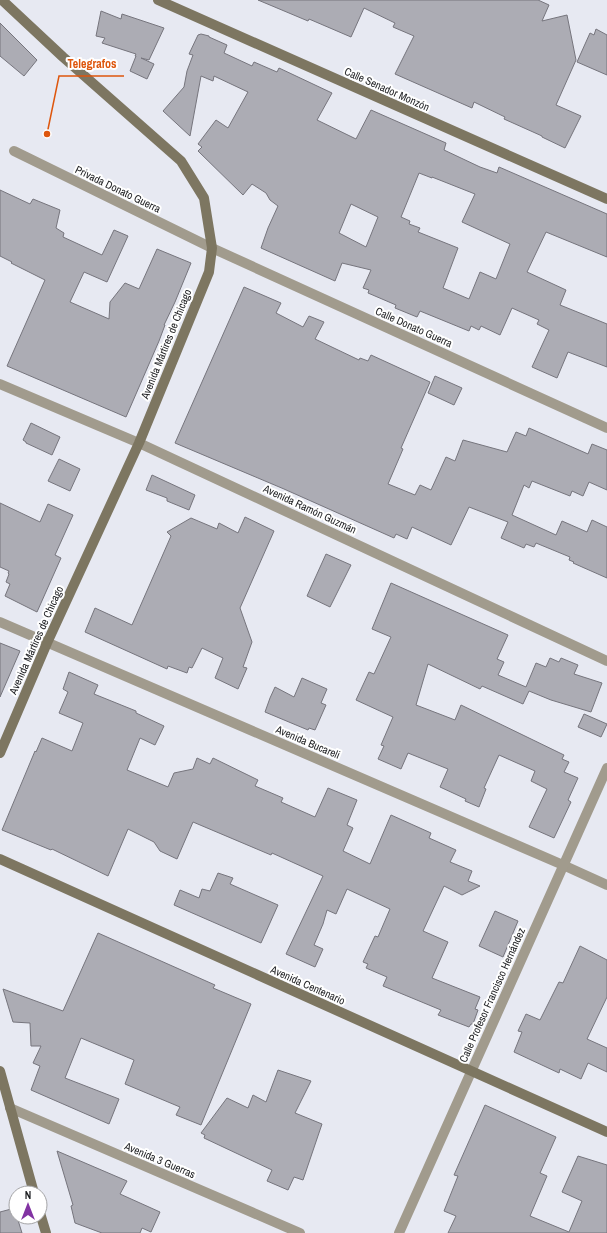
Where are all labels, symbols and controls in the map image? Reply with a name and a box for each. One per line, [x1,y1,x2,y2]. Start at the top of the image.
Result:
callout: Telegrafos [59,52,124,76]
text: Telegrafos [67,56,117,72]
street label: Calle Senador Monzón [342,64,432,114]
street label: Privada Donato Guerra [73,162,163,216]
street label: Avenida Mártires de Chicago [137,287,194,402]
street label: Calle Donato Guerra [373,304,455,350]
street label: Avenida Ramón Guzmán [260,481,359,537]
street label: Avenida Mártires de Chicago [5,584,66,697]
street label: Avenida Bucareli [273,722,342,762]
street label: Calle Profesor Francisco Hernández [456,925,528,1064]
street label: Avenida Centenario [268,962,347,1008]
street label: Avenida 3 Guerras [122,1138,198,1181]
north arrow [8,1185,48,1225]
text: N [25,1188,31,1202]

